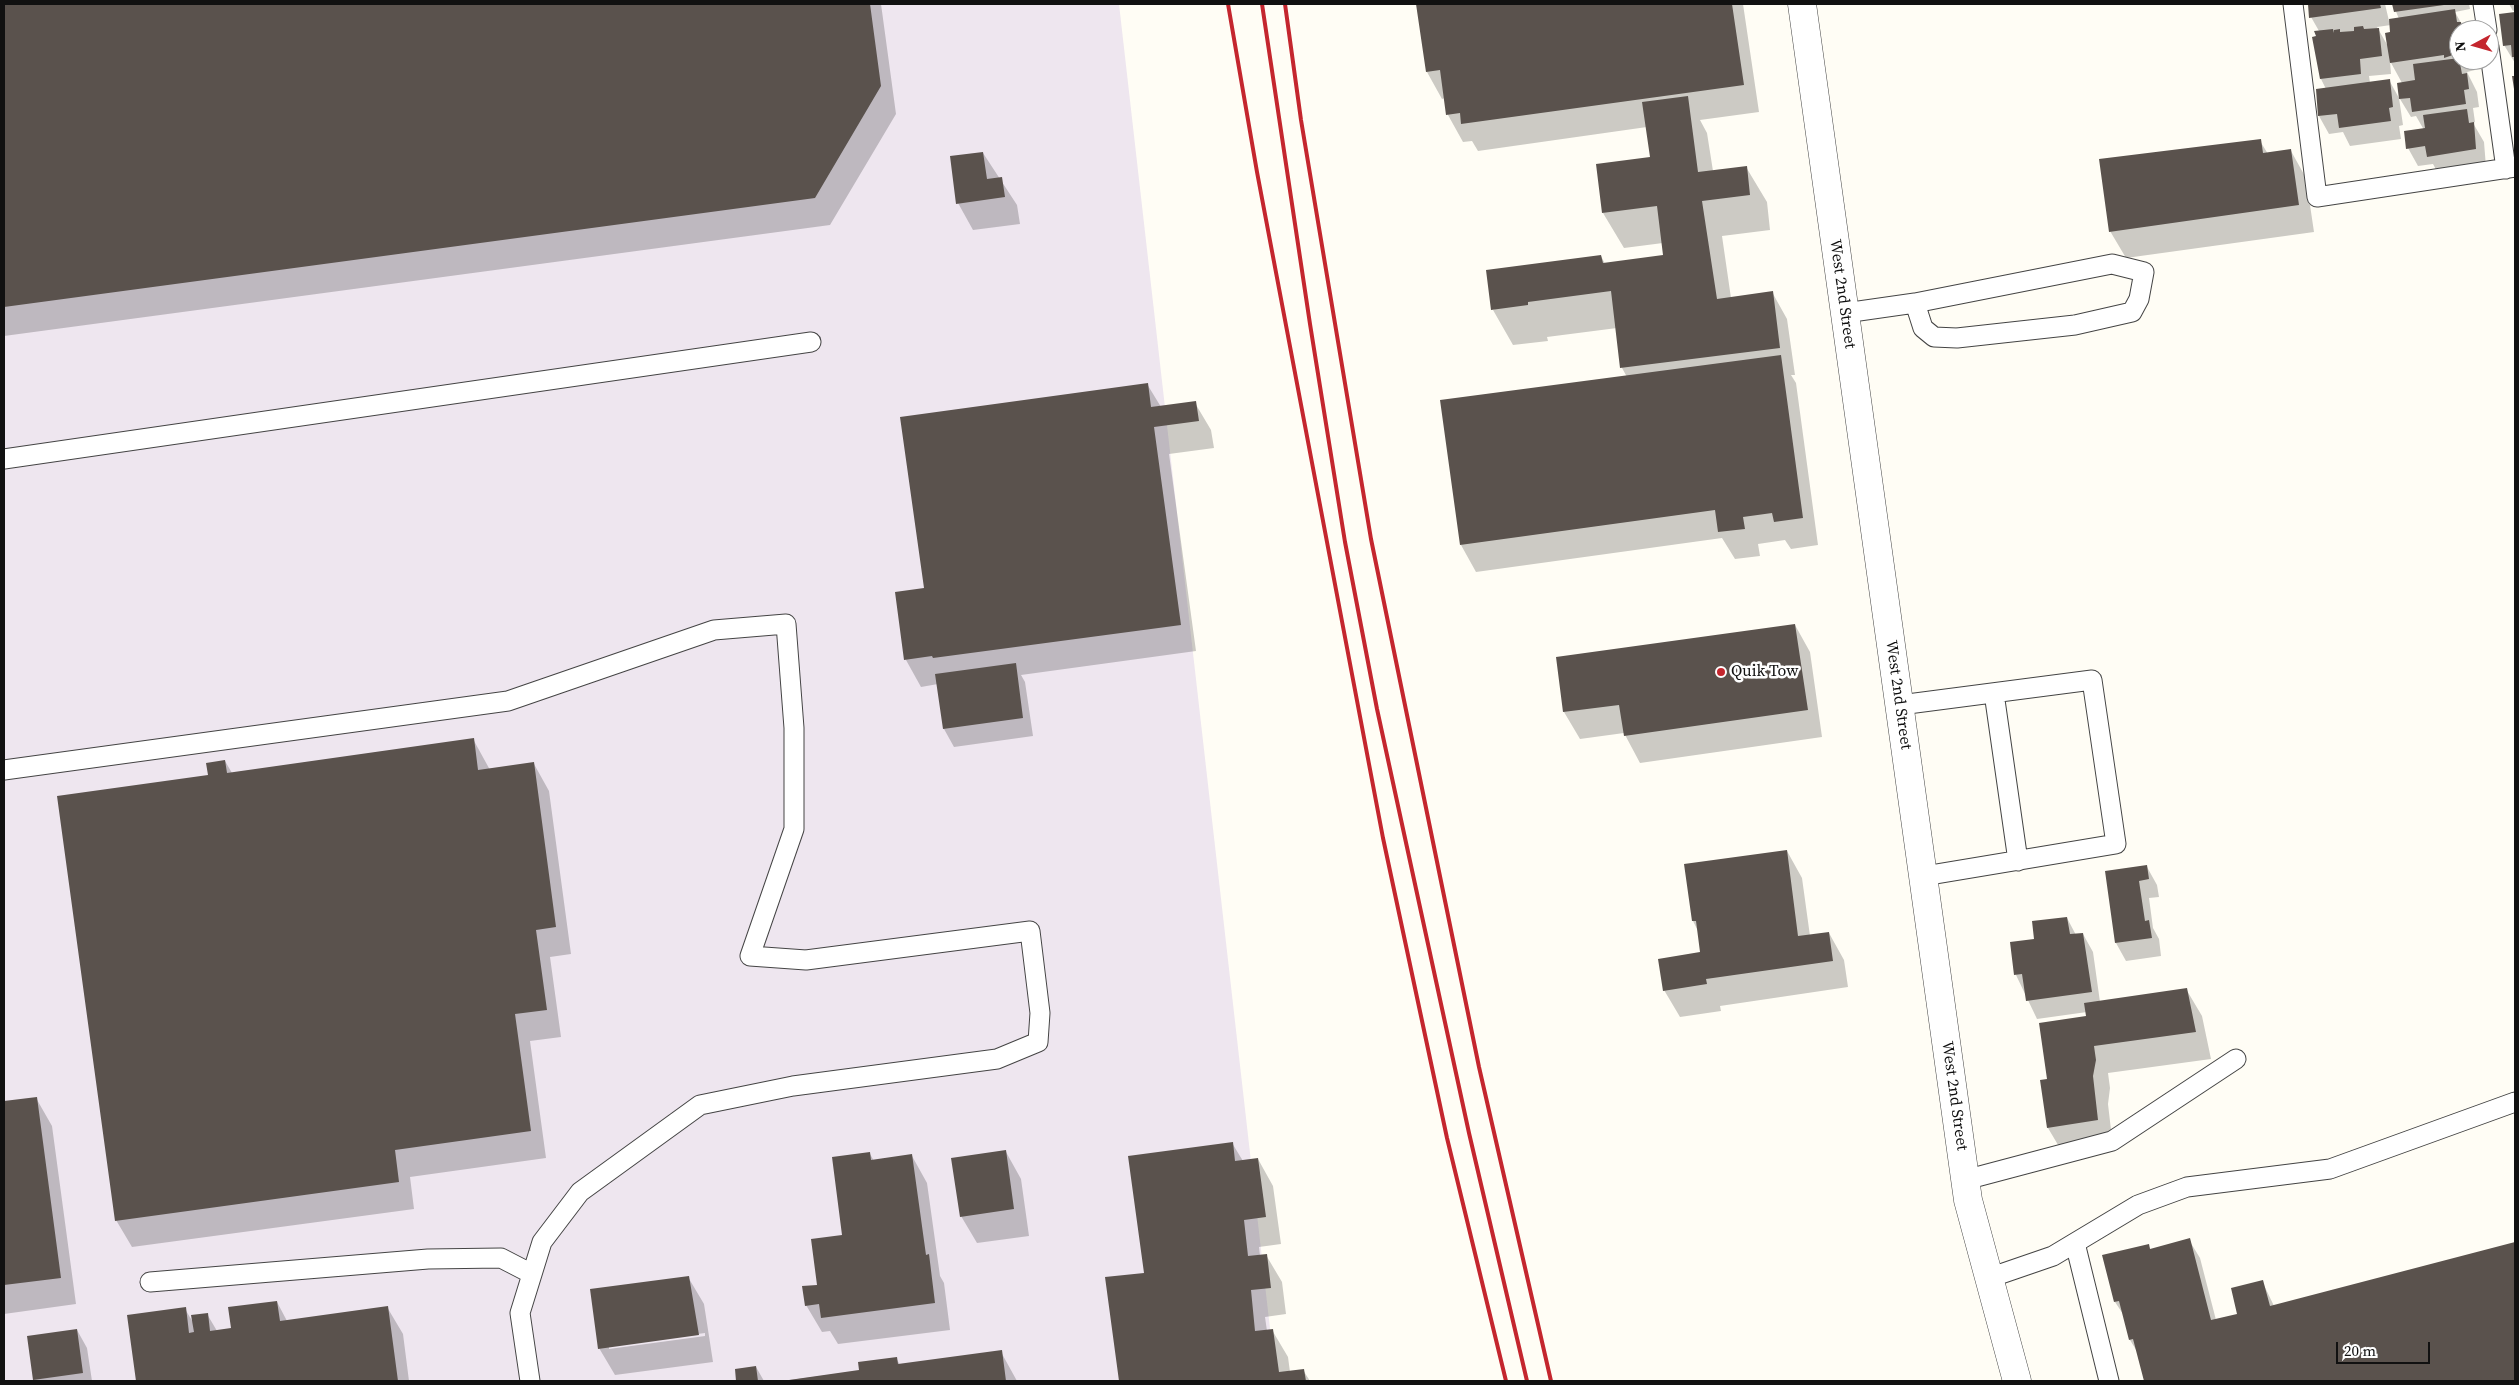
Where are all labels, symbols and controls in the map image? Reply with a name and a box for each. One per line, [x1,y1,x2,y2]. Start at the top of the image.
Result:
north arrow [2449,20,2499,70]
text: N [2450,40,2471,53]
street label: West 2nd Street [1825,238,1859,350]
street label: West 2nd Street [1881,639,1915,751]
place label: Quik Tow [1731,662,1798,682]
marker: Quik Tow [1715,666,1727,678]
street label: West 2nd Street [1937,1040,1971,1152]
scale bar [2339,1332,2433,1364]
text: 20 m [2344,1340,2376,1361]

